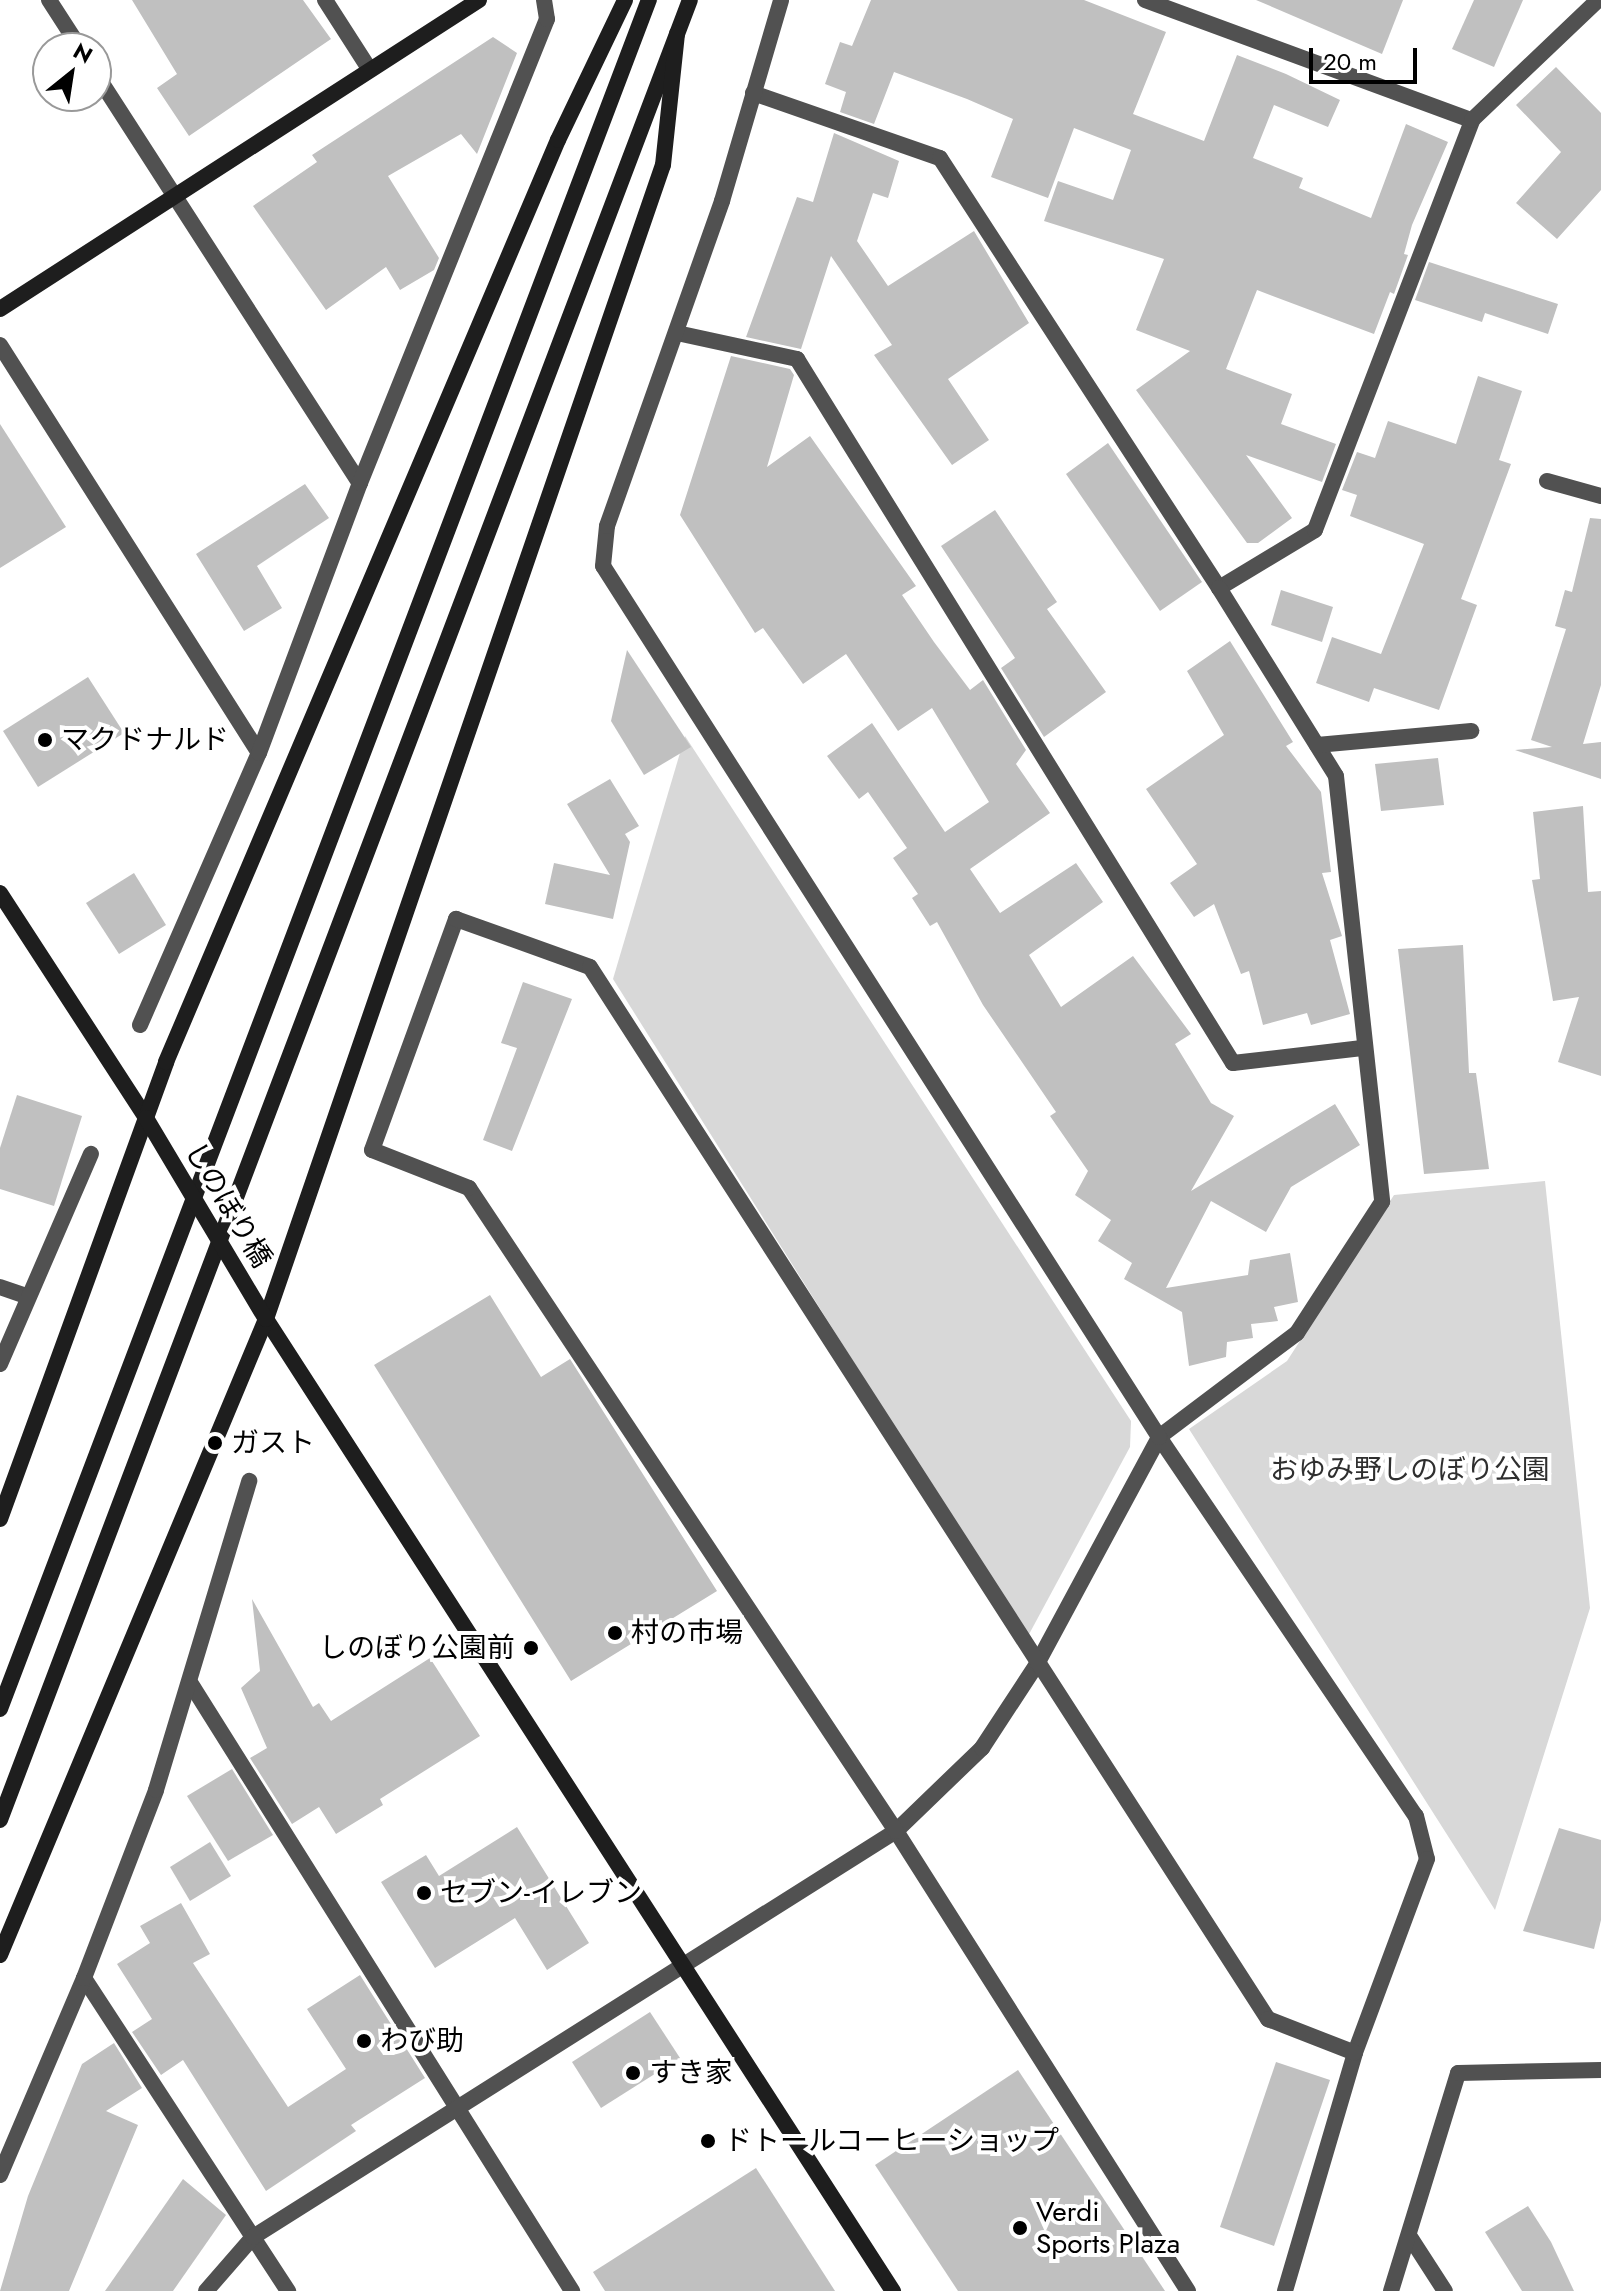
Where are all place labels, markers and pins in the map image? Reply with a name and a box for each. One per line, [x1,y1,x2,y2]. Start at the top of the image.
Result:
place label: マクドナルド [61,723,229,757]
marker: マクドナルド [36,731,54,749]
place label: ガスト [231,1426,315,1460]
marker: ガスト [206,1434,224,1452]
place label: 村の市場 [631,1616,743,1650]
marker: 村の市場 [606,1624,624,1642]
place label: しのぼり公園前 [319,1631,515,1665]
marker: しのぼり公園前 [522,1639,540,1657]
place label: セブン-イレブン [440,1876,642,1910]
marker: セブン-イレブン [415,1884,433,1902]
place label: わび助 [380,2024,464,2058]
marker: わび助 [355,2032,373,2050]
place label: すき家 [649,2056,733,2090]
marker: すき家 [624,2064,642,2082]
place label: ドトールコーヒーショップ [724,2124,1060,2158]
marker: ドトールコーヒーショップ [699,2132,717,2150]
place label: Verdi Sports Plaza [1036,2195,1180,2261]
marker: Verdi Sports Plaza [1011,2219,1029,2237]

